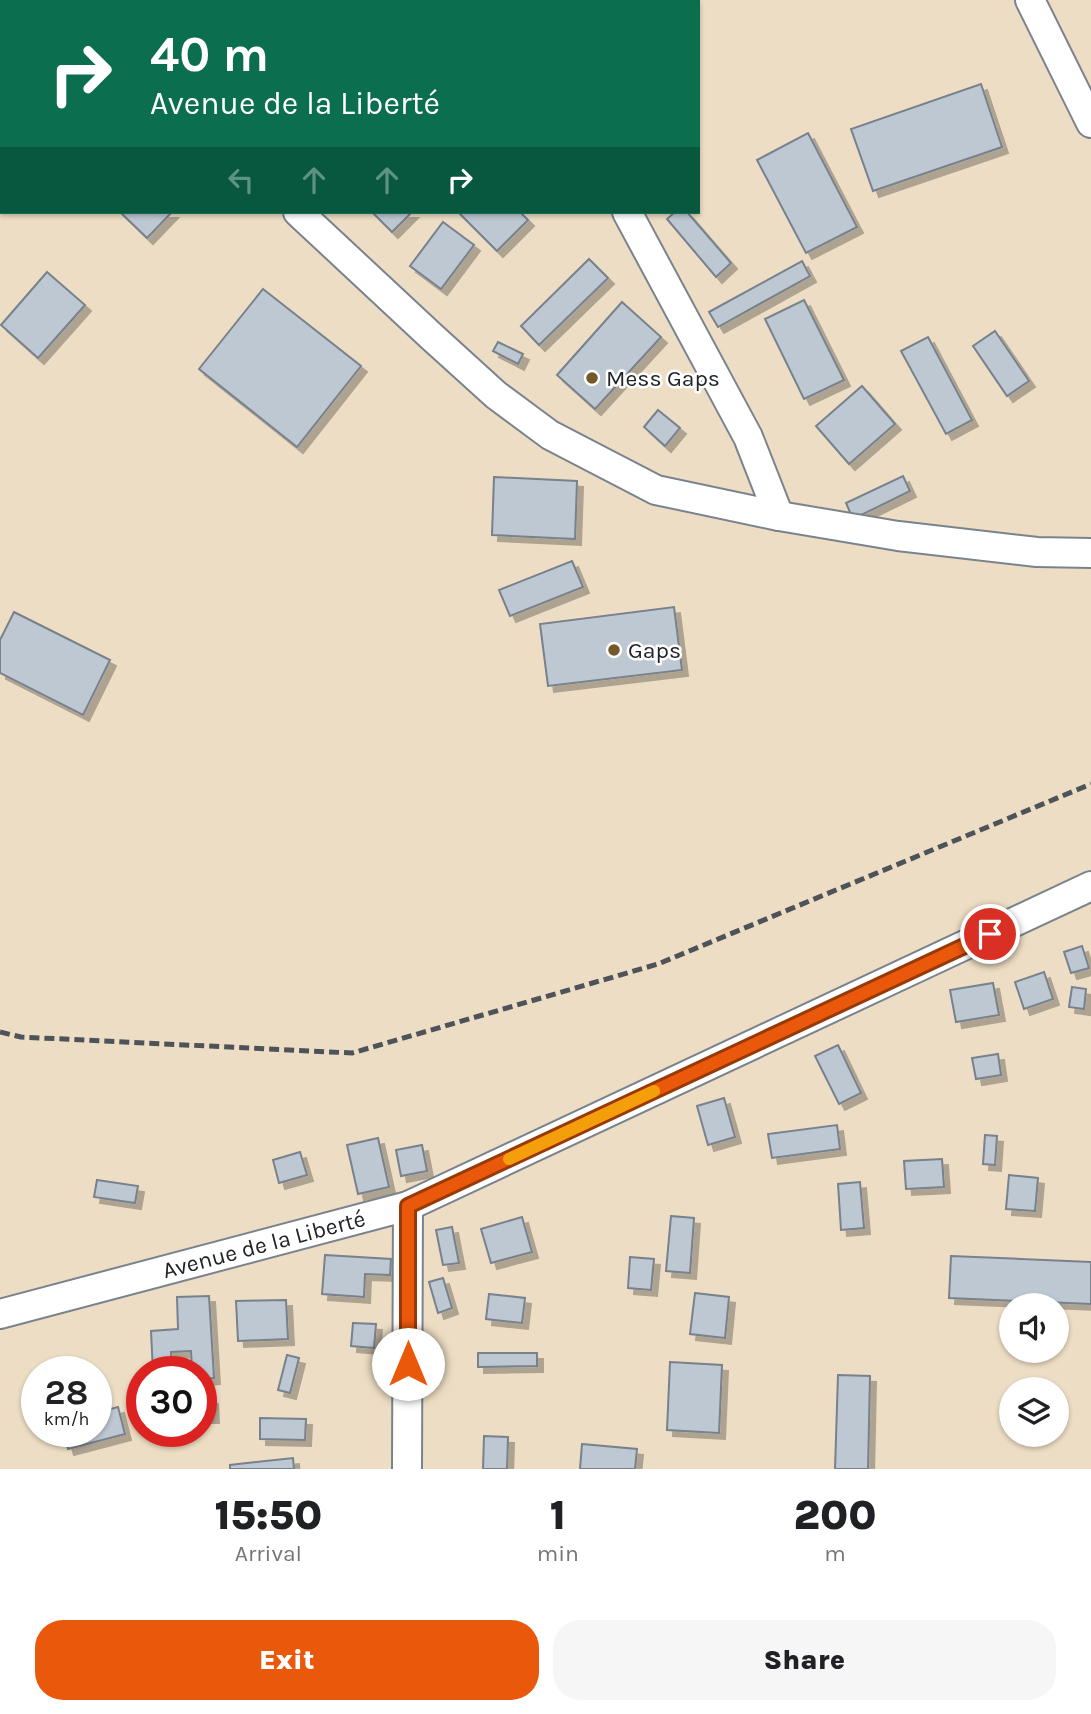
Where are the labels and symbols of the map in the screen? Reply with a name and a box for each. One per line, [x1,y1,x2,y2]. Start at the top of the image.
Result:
place label: Mess Gaps [606,365,720,392]
marker: Mess Gaps [584,370,600,386]
place label: Gaps [628,637,681,664]
marker: Gaps [606,642,622,658]
pin [960,904,1020,964]
street label: Avenue de la Liberté [160,1204,368,1284]
position arrow [371,1327,445,1401]
speed limit sign: 30 [126,1356,217,1447]

